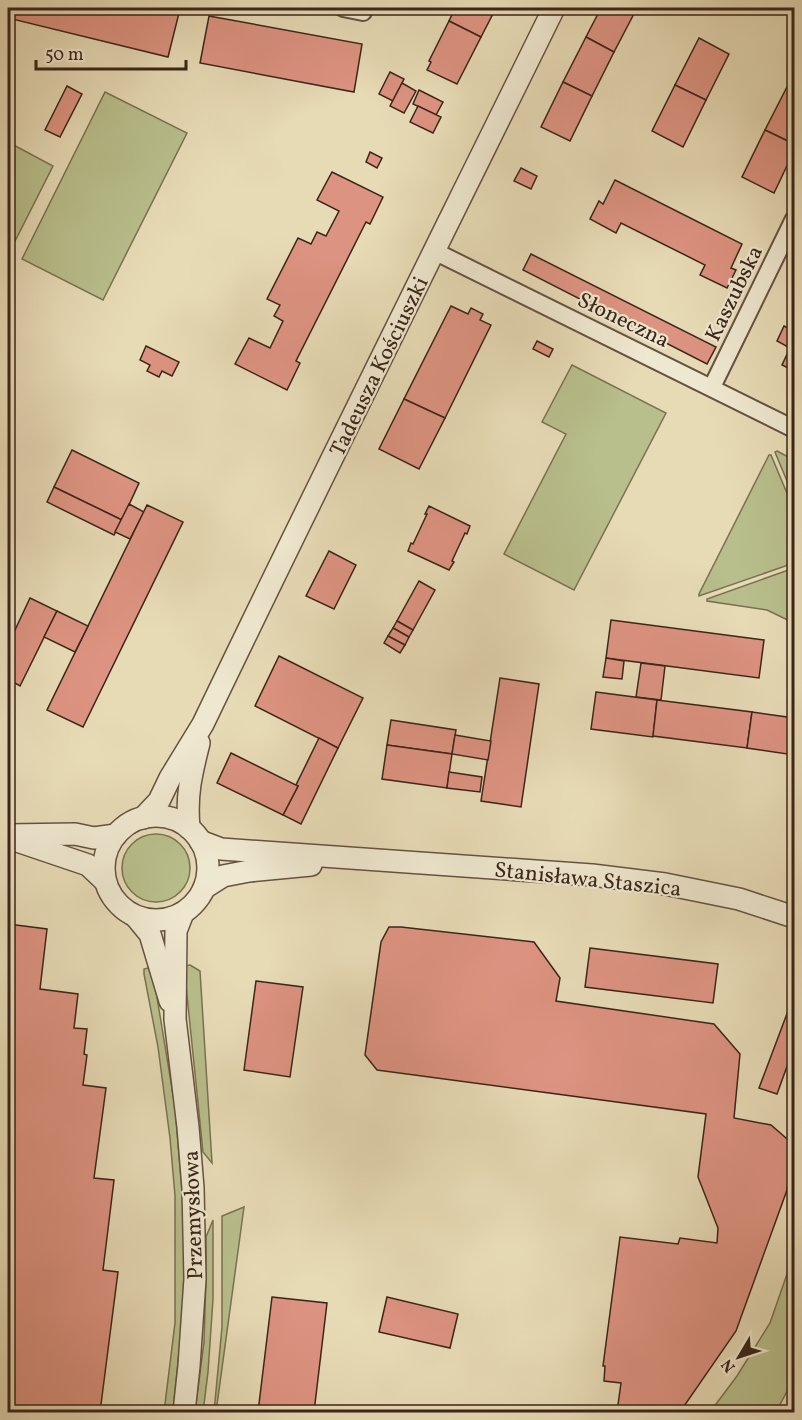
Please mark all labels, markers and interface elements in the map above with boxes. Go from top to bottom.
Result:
scale bar [36,33,186,71]
text: 50 m [45,43,84,68]
street label: Kaszubska [699,241,772,347]
street label: Tadeusza Kościuszki [323,272,437,462]
street label: Słoneczna [572,286,674,357]
street label: Stanisława Staszica [493,855,683,906]
street label: Przemysłowa [177,1150,212,1280]
north arrow [709,1327,769,1387]
text: N [716,1353,741,1377]

